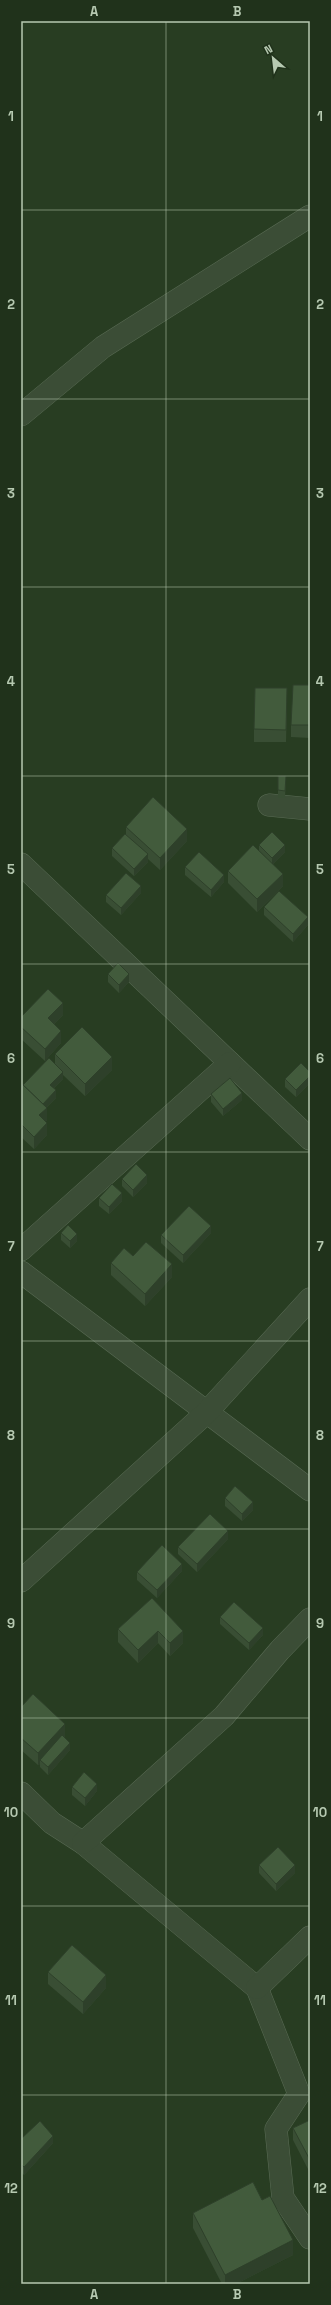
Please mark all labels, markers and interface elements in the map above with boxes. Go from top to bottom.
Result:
text: A [90,3,99,20]
text: B [233,3,242,20]
north arrow [253,38,293,78]
text: N [262,41,275,57]
text: 1 [8,108,14,125]
text: 1 [317,108,323,125]
text: 2 [7,296,15,313]
text: 2 [316,296,324,313]
text: 3 [7,485,15,502]
text: 3 [316,485,324,502]
text: 4 [7,673,15,690]
text: 4 [316,673,324,690]
text: 5 [7,861,15,878]
text: 5 [316,861,324,878]
text: 6 [7,1050,15,1067]
text: 6 [316,1050,324,1067]
text: 7 [7,1238,15,1255]
text: 7 [316,1238,324,1255]
text: 8 [7,1427,15,1444]
text: 8 [316,1427,324,1444]
text: 9 [7,1615,15,1632]
text: 9 [316,1615,324,1632]
text: 10 [4,1804,18,1821]
text: 10 [313,1804,327,1821]
text: 11 [5,1992,17,2009]
text: 11 [314,1992,326,2009]
text: 12 [4,2180,18,2197]
text: 12 [313,2180,327,2197]
text: A [90,2286,99,2303]
text: B [233,2286,242,2303]

